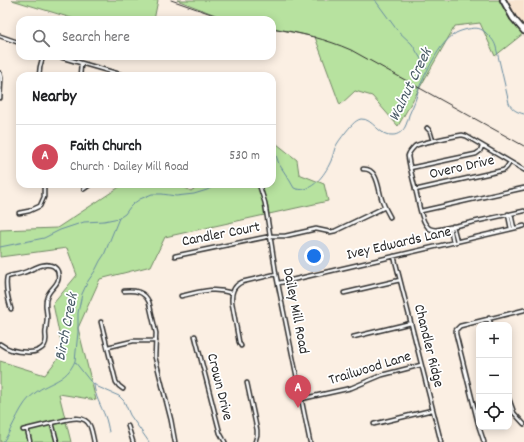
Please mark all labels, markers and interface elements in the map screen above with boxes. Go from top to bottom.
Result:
search box [16,16,276,60]
icon: search [30,27,52,49]
text: Search here [62,27,130,49]
water label: Walnut Creek [383,43,439,125]
text: Nearby [32,86,76,110]
text: Faith Church [70,136,142,158]
text: A [41,147,49,166]
text: 530 m [229,147,260,166]
street label: Overo Drive [427,150,497,186]
text: Church · Dailey Mill Road [70,158,189,177]
street label: Candler Court [180,217,262,253]
street label: Ivey Edwards Lane [345,221,454,267]
your location [304,246,324,266]
street label: Dailey Mill Road [276,266,314,356]
water label: Birch Creek [49,290,85,363]
street label: Chandler Ridge [407,302,449,390]
map controls [476,322,512,430]
button: + [476,322,512,358]
street label: Trailwood Lane [326,346,414,392]
street label: Crown Drive [200,351,238,423]
button: − [476,358,512,394]
pin: A [285,375,311,408]
button: locate [476,394,512,430]

